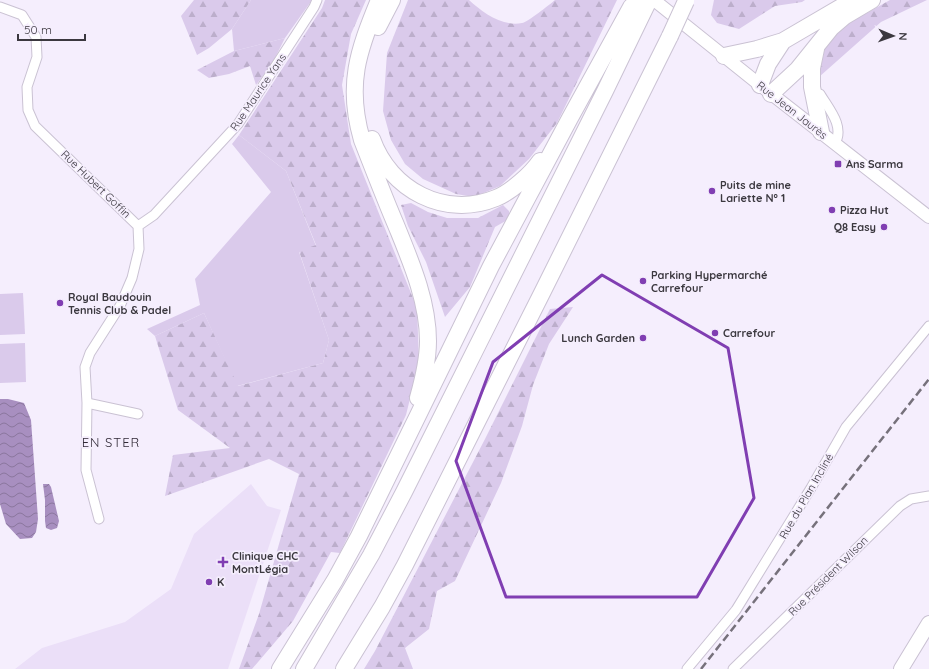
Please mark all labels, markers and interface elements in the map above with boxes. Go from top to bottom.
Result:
scale bar [18,16,85,42]
north arrow [873,16,913,56]
text: 50 m [24,22,52,37]
text: N [896,32,910,41]
street label: Rue Maurice Yans [227,51,289,133]
street label: Rue Jean Jaurès [754,78,830,142]
street label: Rue Hubert Goffin [58,147,134,221]
place label: Ans Sarma [846,157,903,171]
marker: Ans Sarma [833,159,843,169]
place label: Puits de mine Lariette N° 1 [720,178,792,205]
marker: Puits de mine Lariette N° 1 [707,186,717,196]
place label: Pizza Hut [840,203,889,217]
marker: Pizza Hut [827,205,837,215]
place label: Q8 Easy [834,220,876,234]
marker: Q8 Easy [879,222,889,232]
place label: Parking Hypermarché Carrefour [651,268,768,295]
marker: Parking Hypermarché Carrefour [638,276,648,286]
place label: Royal Baudouin Tennis Club & Padel [68,290,171,317]
marker: Royal Baudouin Tennis Club & Padel [55,298,65,308]
place label: Carrefour [723,326,775,340]
marker: Carrefour [710,328,720,338]
place label: Lunch Garden [561,331,635,345]
marker: Lunch Garden [638,333,648,343]
district label: EN STER [82,434,140,450]
street label: Rue du Plan Incliné [776,451,836,541]
street label: Rue Président Wilson [785,533,871,619]
place label: Clinique CHC MontLégia [232,549,298,576]
marker: Clinique CHC MontLégia [217,556,229,568]
place label: K [217,575,224,589]
marker: K [204,577,214,587]

